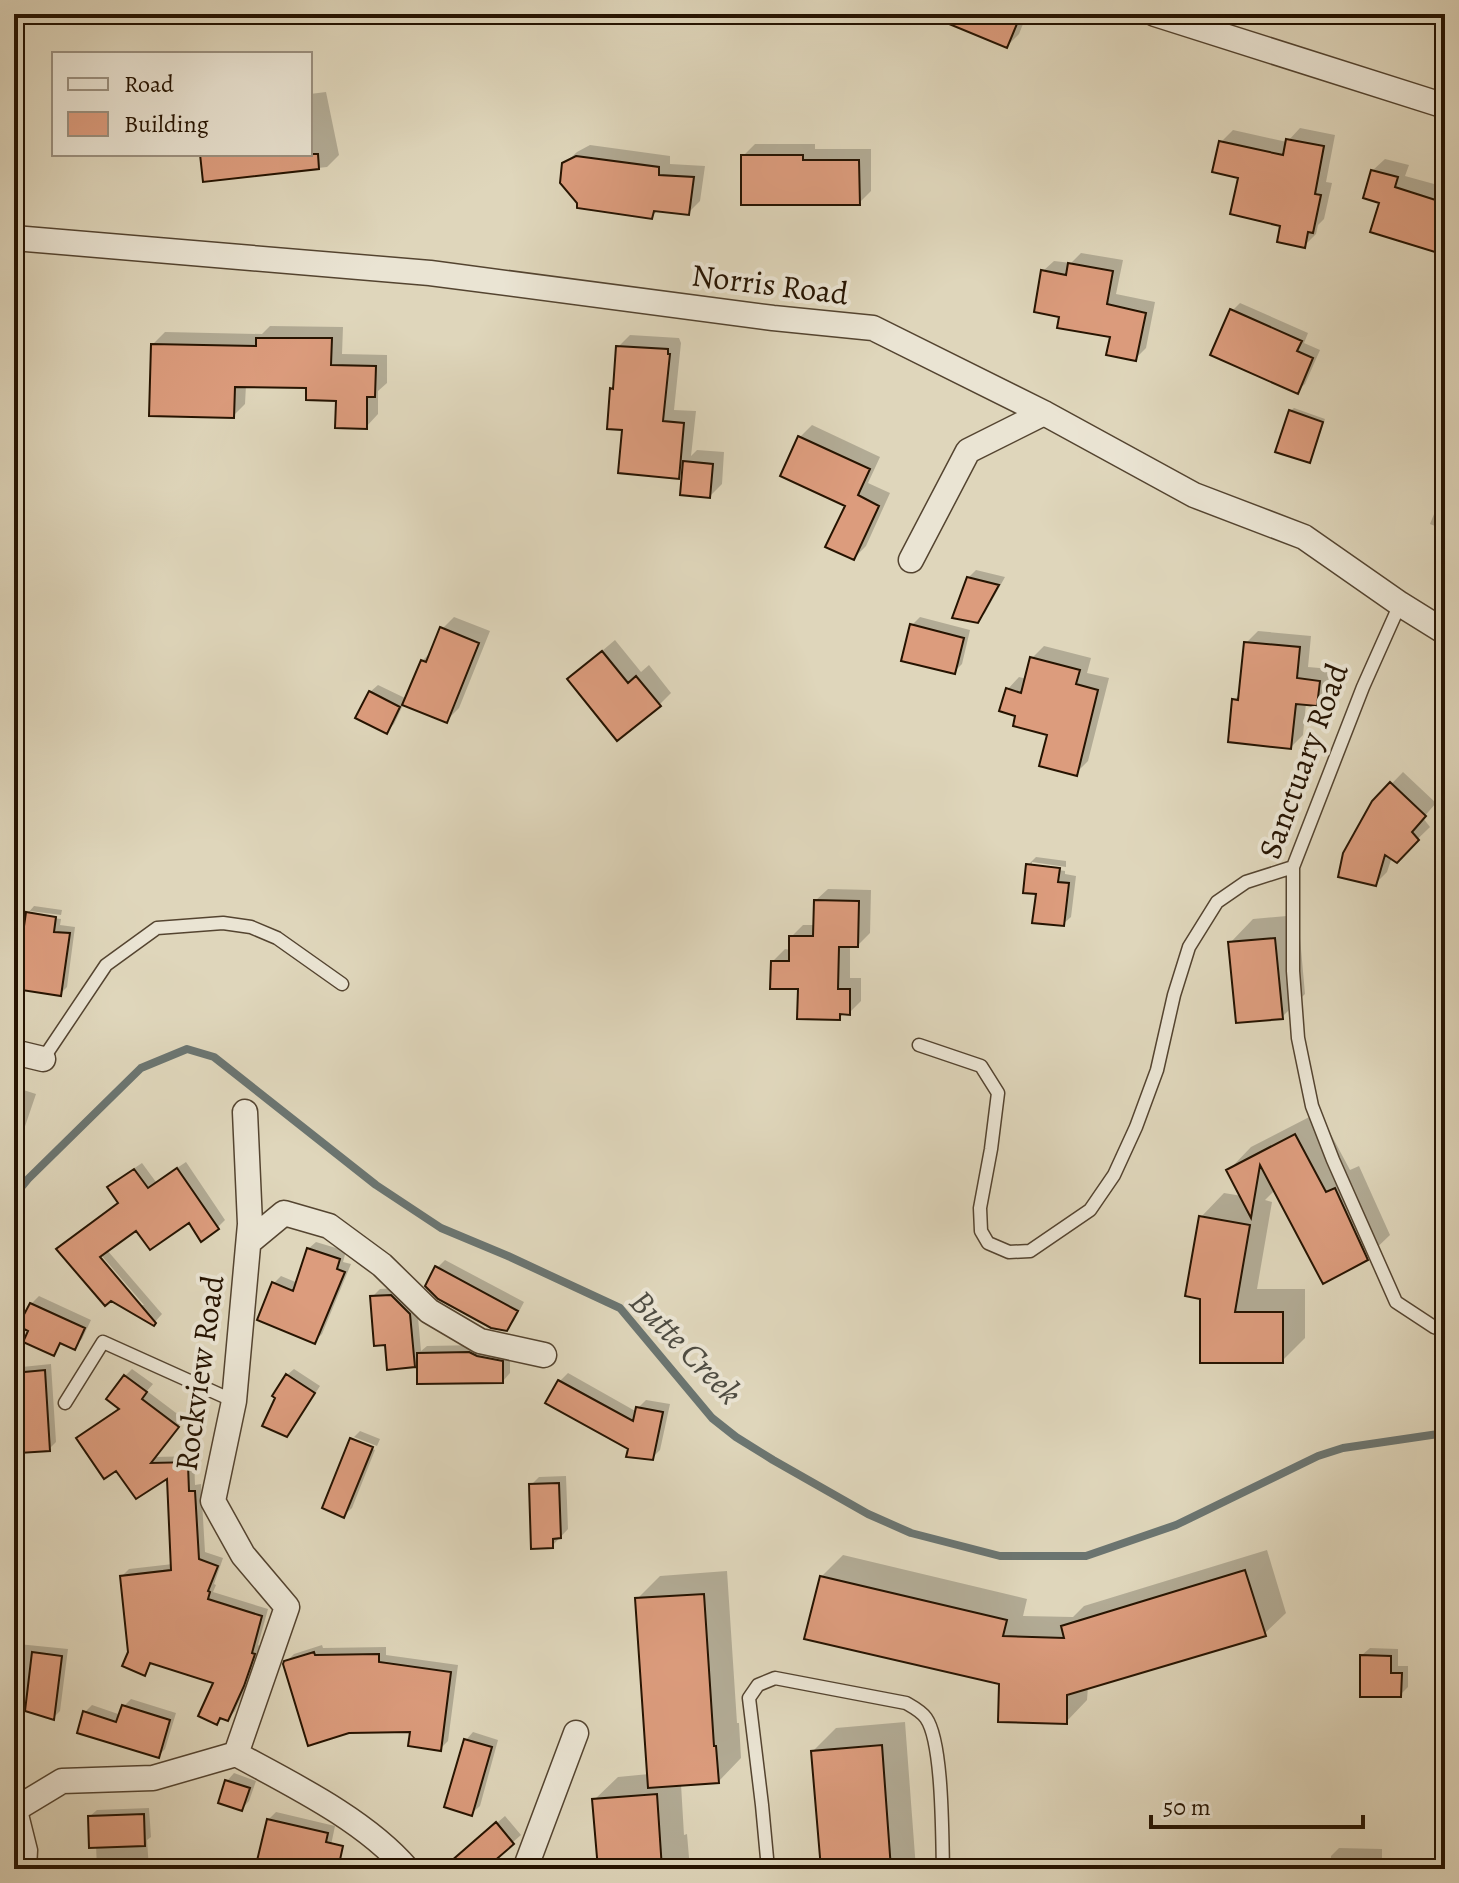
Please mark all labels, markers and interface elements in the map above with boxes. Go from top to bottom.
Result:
legend [52,52,312,156]
text: Road [124,68,174,100]
text: Building [124,108,209,140]
street label: Norris Road [689,253,852,316]
street label: Sanctuary Road [1247,656,1359,865]
street label: Rockview Road [163,1272,235,1474]
water label: Butte Creek [619,1279,753,1415]
scale bar [1151,1779,1363,1829]
text: 50 m [1163,1791,1211,1823]

